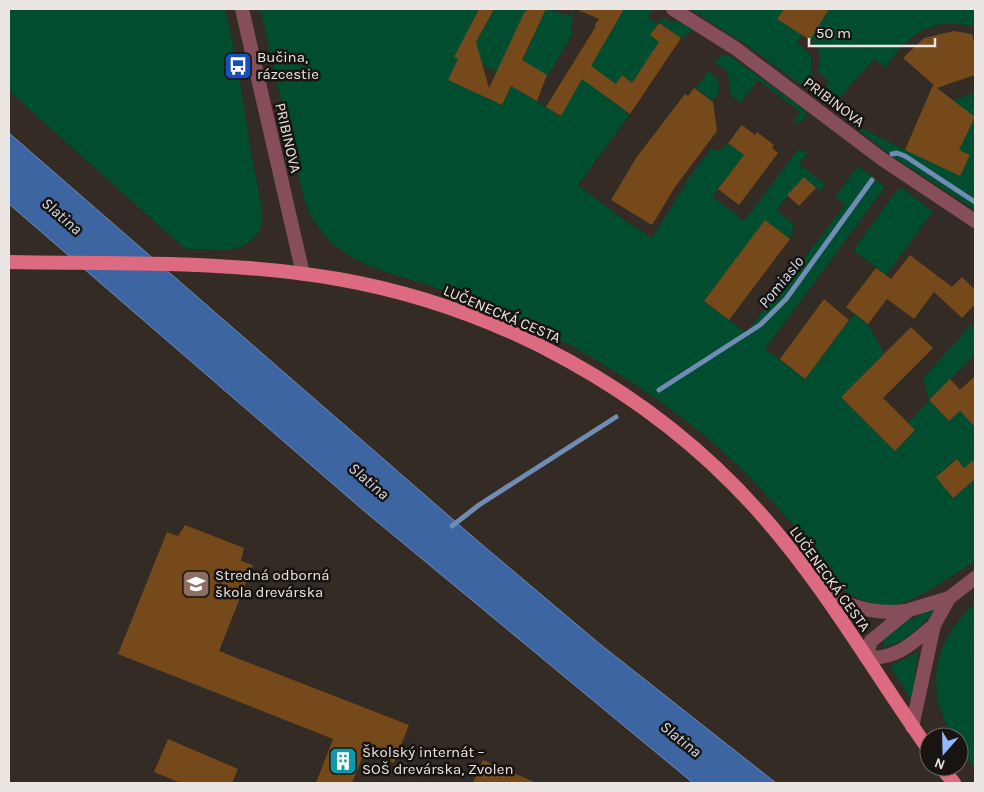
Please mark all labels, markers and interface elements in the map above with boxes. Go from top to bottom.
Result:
scale bar [809,15,935,47]
text: 50 m [816,24,851,42]
place label: Bučina, rázcestie [257,48,319,83]
bus stop icon: Bučina, rázcestie [223,51,253,81]
street label: PRIBINOVA [800,73,868,131]
street label: PRIBINOVA [271,101,305,175]
water label: Slatina [38,193,86,239]
water label: Pomiaslo [754,252,808,312]
street label: LUČENECKÁ CESTA [441,281,564,347]
water label: Slatina [345,458,393,504]
street label: LUČENECKÁ CESTA [786,523,874,635]
place label: Stredná odborná škola drevárska [215,566,330,601]
school or university icon: Stredná odborná škola drevárska [181,569,211,599]
water label: Slatina [657,717,705,761]
north arrow [919,727,969,777]
place label: Školský internát – SOŠ drevárska, Zvolen [362,743,513,778]
building icon: Školský internát – SOŠ drevárska, Zvolen [328,746,358,776]
text: N [932,754,947,773]

